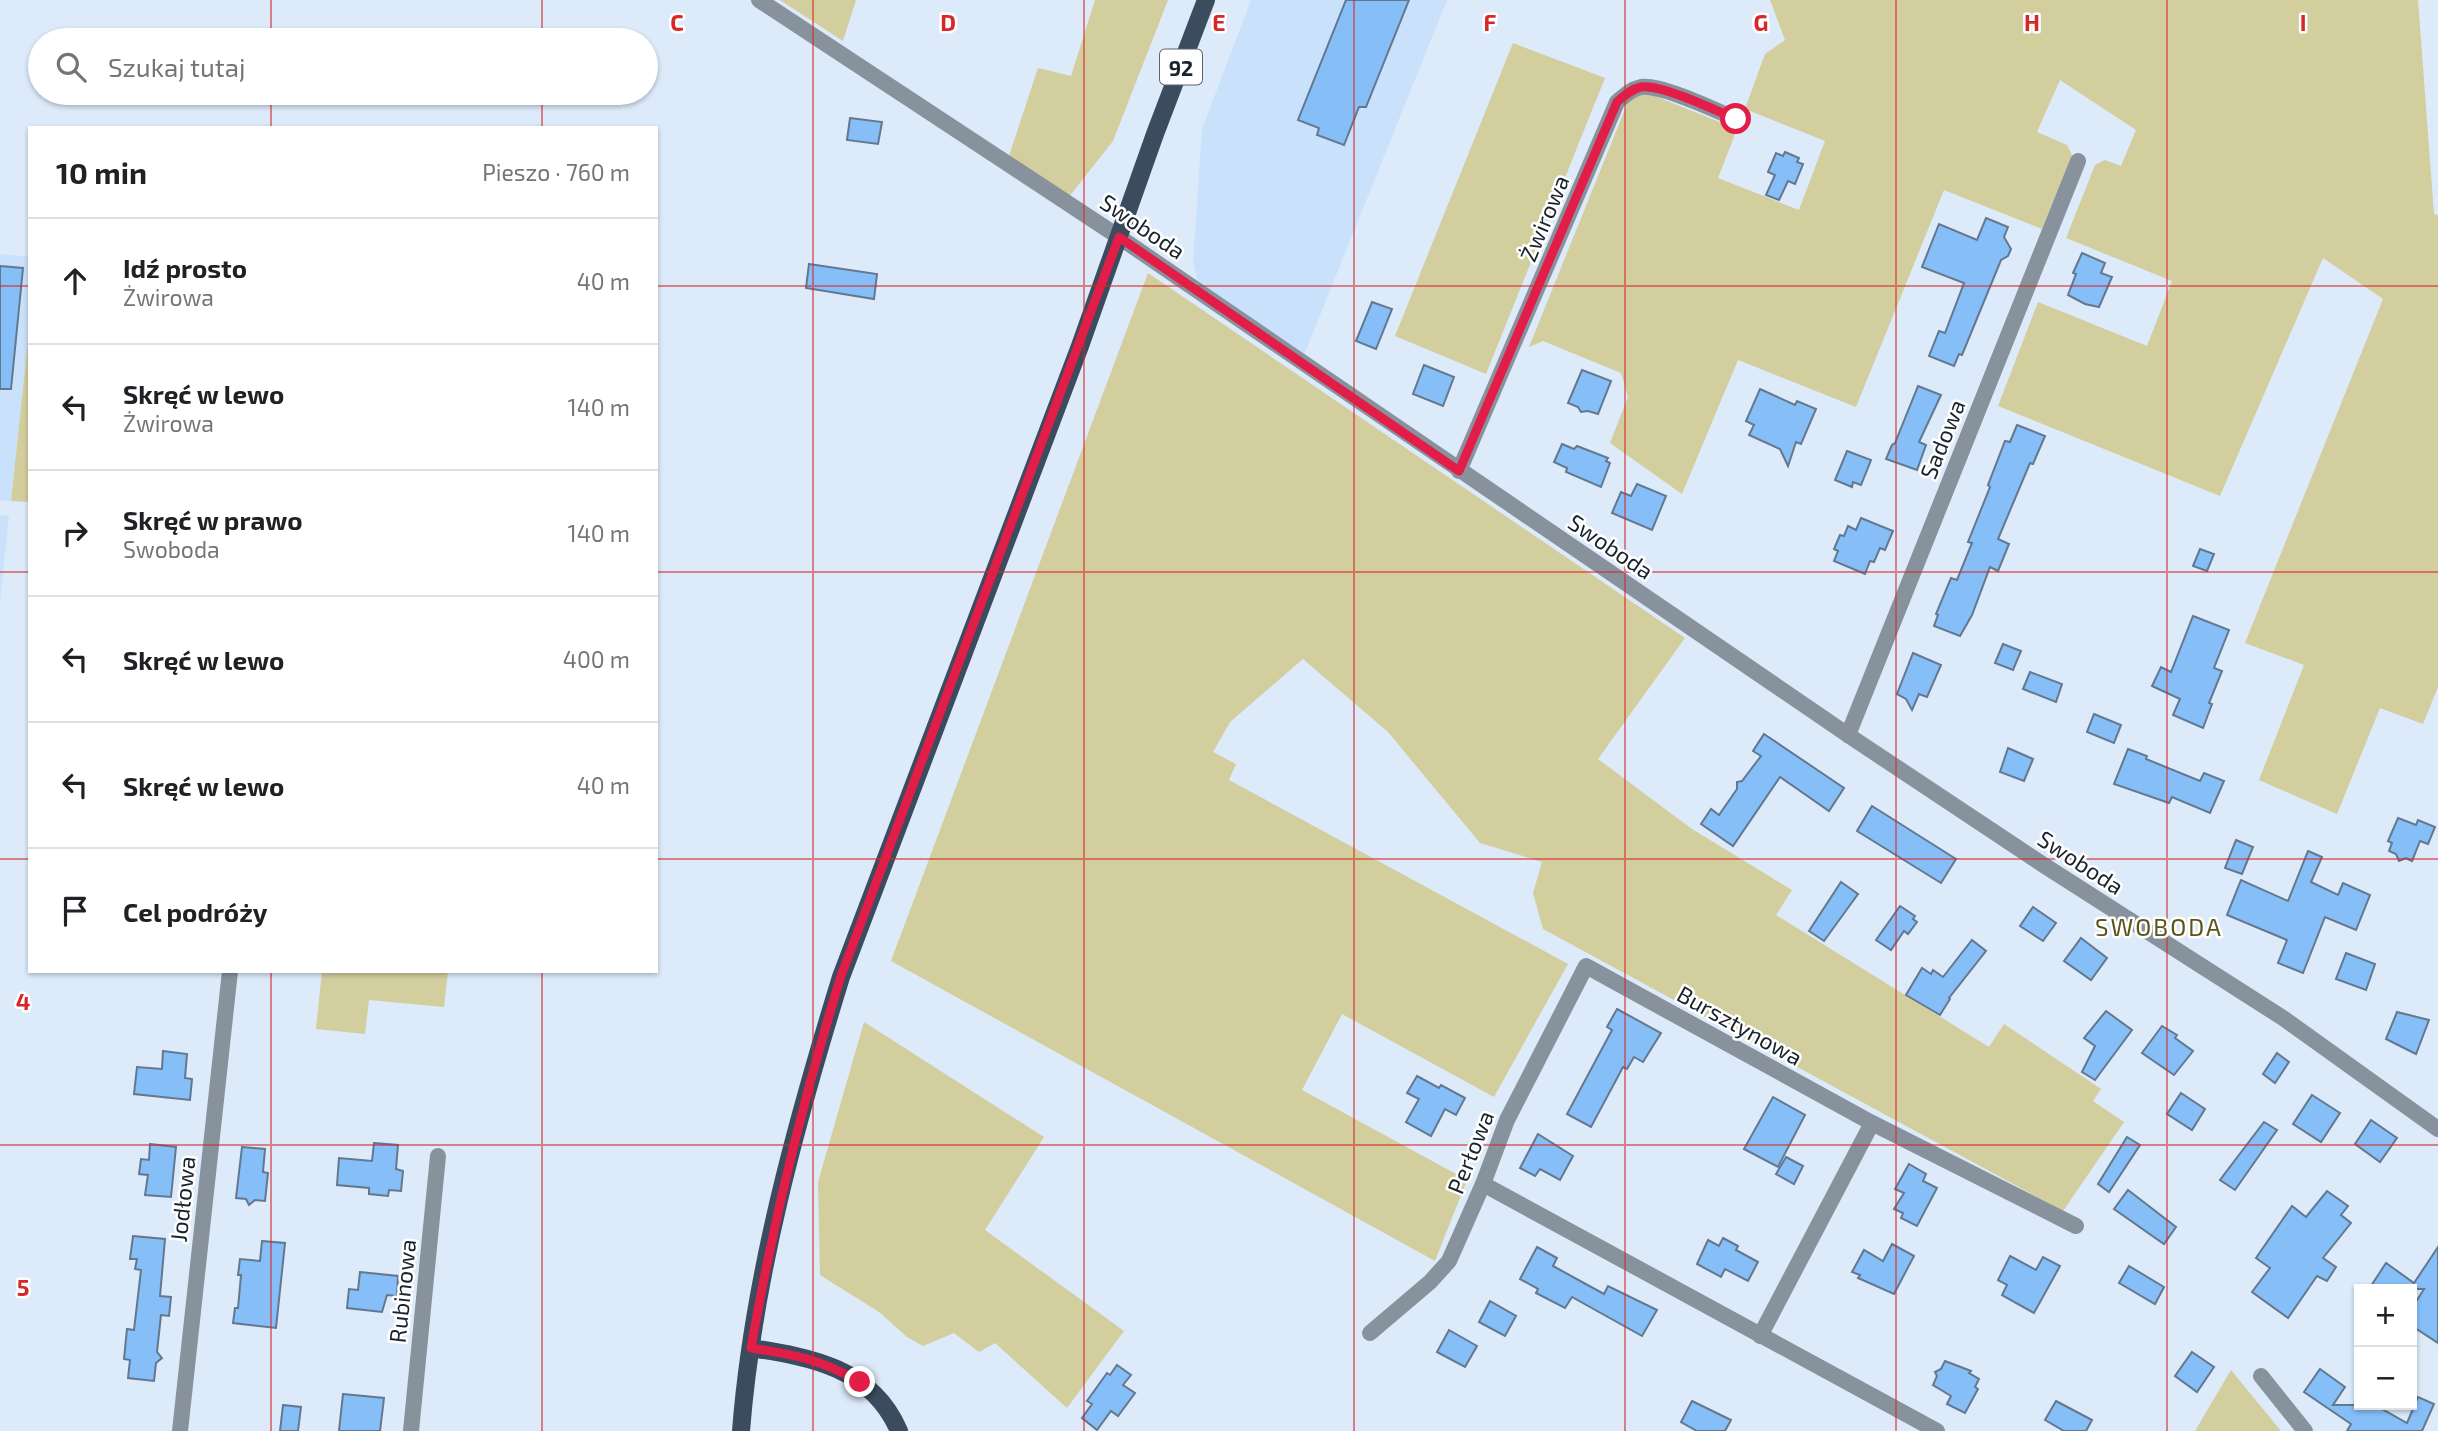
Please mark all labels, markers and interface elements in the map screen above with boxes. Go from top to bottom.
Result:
text: C [670,8,684,36]
text: D [940,8,956,36]
text: E [1212,8,1226,36]
text: F [1484,8,1497,36]
text: G [1754,8,1768,36]
text: H [2024,8,2040,36]
text: I [2300,8,2306,36]
search box [28,28,658,105]
icon: search [52,48,90,86]
road number: 92 [1160,50,1202,84]
text: Szukaj tutaj [108,51,245,82]
route start [1720,103,1751,134]
text: 10 min [56,154,147,190]
text: Pieszo · 760 m [482,158,630,186]
street label: Żwirowa [1513,171,1575,265]
street label: Swoboda [1095,187,1191,265]
text: Idź prosto [123,252,247,283]
icon: ahead [56,262,94,300]
text: 40 m [577,267,630,295]
text: Żwirowa [123,283,214,311]
text: Skręć w lewo [123,378,284,409]
icon: left [56,388,94,426]
text: 140 m [568,393,630,421]
street label: Sadowa [1913,395,1971,483]
text: Żwirowa [123,409,214,437]
text: Skręć w prawo [123,504,303,535]
street label: Swoboda [1563,507,1659,585]
icon: right [56,514,94,552]
text: 140 m [568,519,630,547]
text: Swoboda [123,535,220,563]
icon: left [56,640,94,678]
text: Skręć w lewo [123,644,284,675]
text: 400 m [563,645,630,673]
icon: left [56,766,94,804]
text: Skręć w lewo [123,770,284,801]
text: 40 m [577,771,630,799]
street label: Swoboda [2033,824,2129,900]
icon: arrive [56,892,94,930]
text: Cel podróży [123,896,268,927]
district label: SWOBODA [2095,912,2223,941]
street label: Bursztynowa [1673,979,1807,1071]
text: 4 [16,987,30,1015]
street label: Perłowa [1441,1106,1499,1198]
street label: Jodłowa [164,1155,200,1243]
street label: Rubinowa [383,1238,421,1344]
text: 5 [17,1273,29,1301]
map controls [2354,1284,2417,1410]
button: + [2354,1284,2417,1347]
button: − [2354,1347,2417,1410]
route end [844,1366,875,1397]

